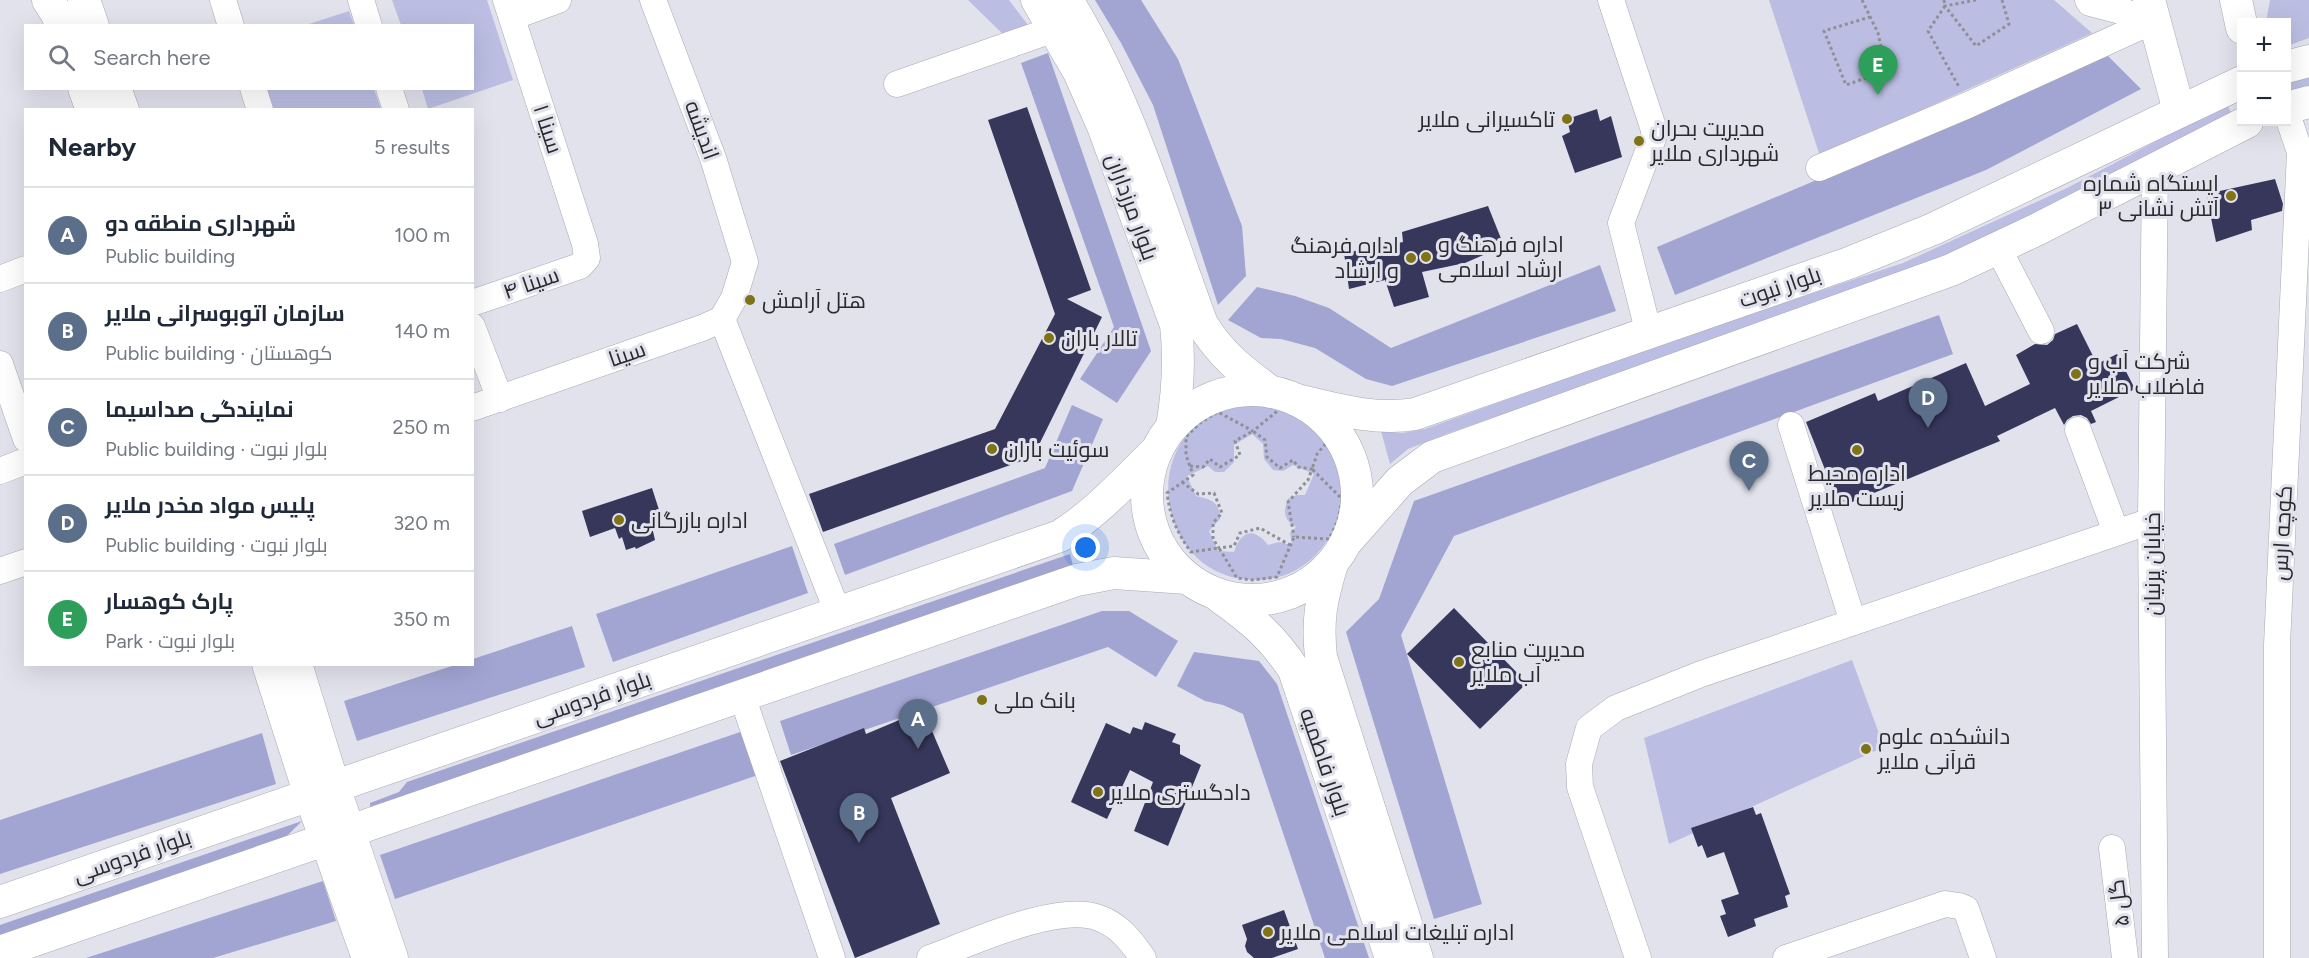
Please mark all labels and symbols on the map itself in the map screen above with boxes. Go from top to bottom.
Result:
pin: E [1858,46,1898,95]
street label: اندیشه [679,97,725,163]
street label: سینا ۱ [527,101,569,157]
place label: تاکسیرانی ملایر [1417,106,1555,133]
marker: تاکسیرانی ملایر [1560,112,1574,126]
place label: مدیریت بحران شهرداری ملایر [1649,115,1779,167]
marker: مدیریت بحران شهرداری ملایر [1632,134,1646,148]
street label: بلوار مرزداران [1100,150,1164,264]
place label: ایستگاه شماره ۳ آتش نشانی [2083,170,2219,222]
marker: ایستگاه شماره ۳ آتش نشانی [2224,189,2238,203]
place label: اداره فرهنگ و ارشاد اسلامی [1438,231,1564,283]
place label: اداره فرهنگ و ارشاد [1291,232,1399,284]
marker: اداره فرهنگ و ارشاد اسلامی [1419,250,1433,264]
marker: اداره فرهنگ و ارشاد [1404,251,1418,265]
street label: بلوار نبوت [1735,260,1825,314]
street label: سینا ۴ [499,261,563,305]
place label: هتل آرامش [762,287,866,314]
marker: هتل آرامش [743,293,757,307]
place label: تالار باران [1061,325,1138,352]
marker: تالار باران [1042,331,1056,345]
street label: سینا [605,335,649,373]
place label: شرکت آب و فاضلاب ملایر [2086,348,2205,400]
marker: شرکت آب و فاضلاب ملایر [2069,367,2083,381]
pin: D [1908,378,1948,428]
place label: سوئیت باران [1004,436,1109,463]
marker: سوئیت باران [985,442,999,456]
pin: C [1730,442,1768,491]
marker: اداره محیط زیست ملایر [1850,443,1864,457]
place label: اداره محیط زیست ملایر [1807,460,1906,512]
street label: کوچه ارس [2266,485,2299,581]
place label: اداره بازرگانی [631,507,748,534]
street label: خیابان پرنیان [2139,512,2167,616]
marker: اداره بازرگانی [612,513,626,527]
your location [1071,533,1100,562]
place label: مدیریت منابع آب ملایر [1469,636,1586,688]
marker: مدیریت منابع آب ملایر [1452,655,1466,669]
street label: بلوار فردوسی [530,665,654,731]
place label: بانک ملی [994,687,1076,714]
marker: بانک ملی [975,693,989,707]
pin: A [898,700,938,749]
street label: بلوار فاطمیه [1294,704,1356,820]
place label: دانشکده علوم قرآنی ملایر [1876,723,2010,775]
marker: دانشکده علوم قرآنی ملایر [1859,742,1873,756]
place label: دادگستری ملایر [1108,779,1251,806]
marker: دادگستری ملایر [1091,785,1105,799]
pin: B [840,794,878,843]
street label: بلوار فردوسی [70,823,194,889]
street label: گل ۵ [2103,878,2135,928]
place label: اداره تبلیغات اسلامی ملایر [1278,919,1515,946]
marker: اداره تبلیغات اسلامی ملایر [1261,925,1275,939]

